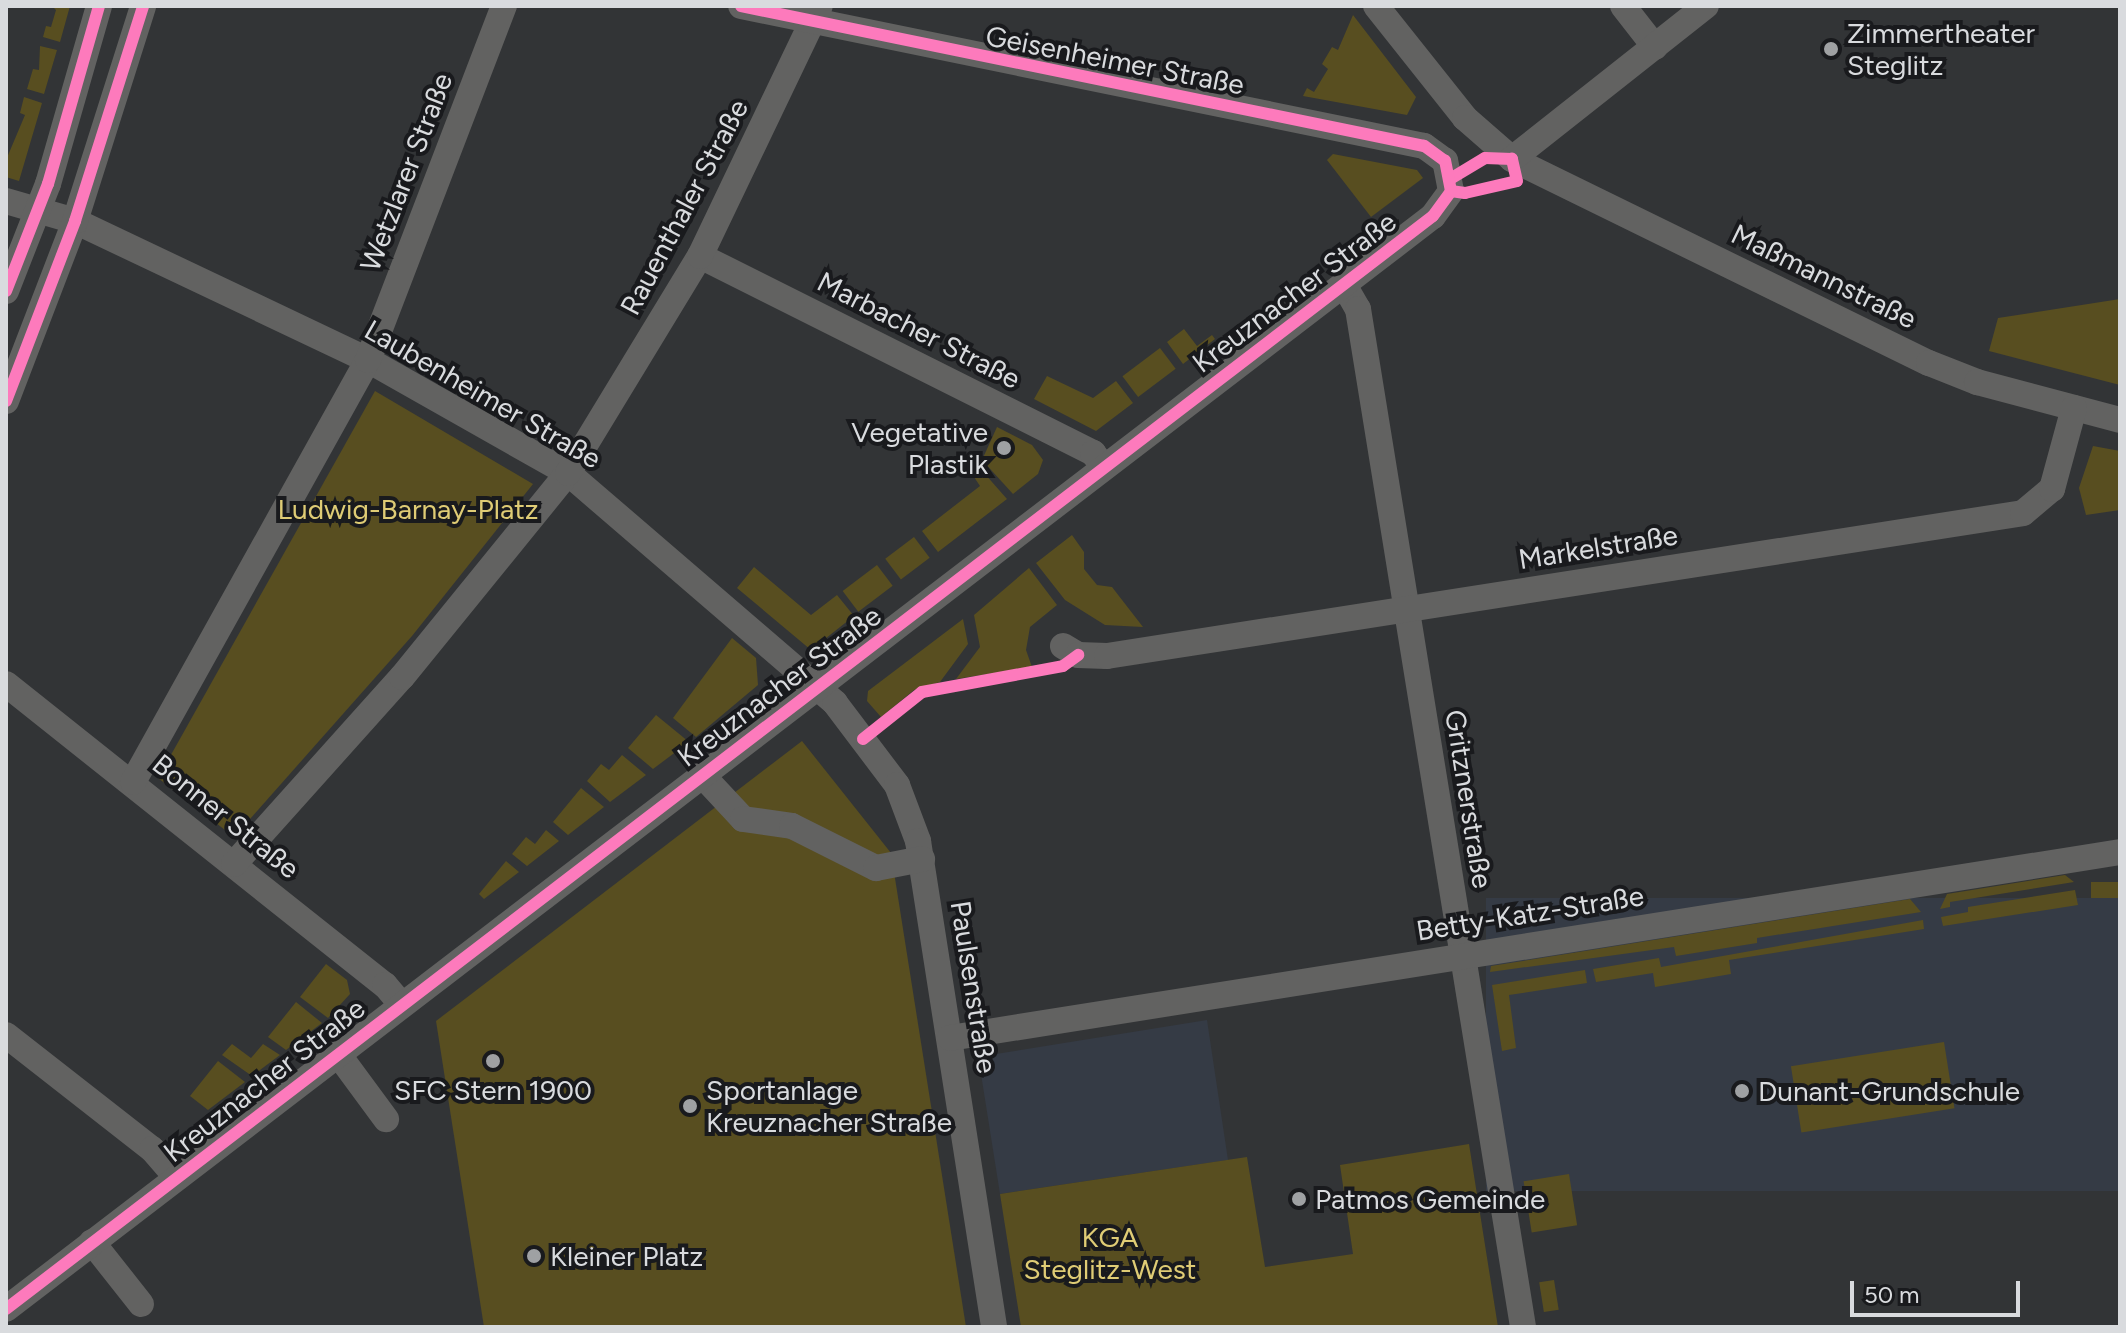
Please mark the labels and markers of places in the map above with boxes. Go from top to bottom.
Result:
place label: Zimmertheater Steglitz [1847,16,2035,82]
marker: Zimmertheater Steglitz [1822,40,1840,58]
place label: Vegetative Plastik [851,415,988,481]
marker: Vegetative Plastik [995,439,1013,457]
marker: SFC Stern 1900 [484,1052,502,1070]
place label: SFC Stern 1900 [394,1073,592,1107]
place label: Sportanlage Kreuznacher Straße [706,1073,952,1139]
place label: Dunant-Grundschule [1758,1074,2020,1108]
marker: Dunant-Grundschule [1733,1082,1751,1100]
marker: Sportanlage Kreuznacher Straße [681,1097,699,1115]
place label: Patmos Gemeinde [1315,1182,1545,1216]
marker: Patmos Gemeinde [1290,1190,1308,1208]
place label: Kleiner Platz [550,1239,703,1273]
marker: Kleiner Platz [525,1247,543,1265]

